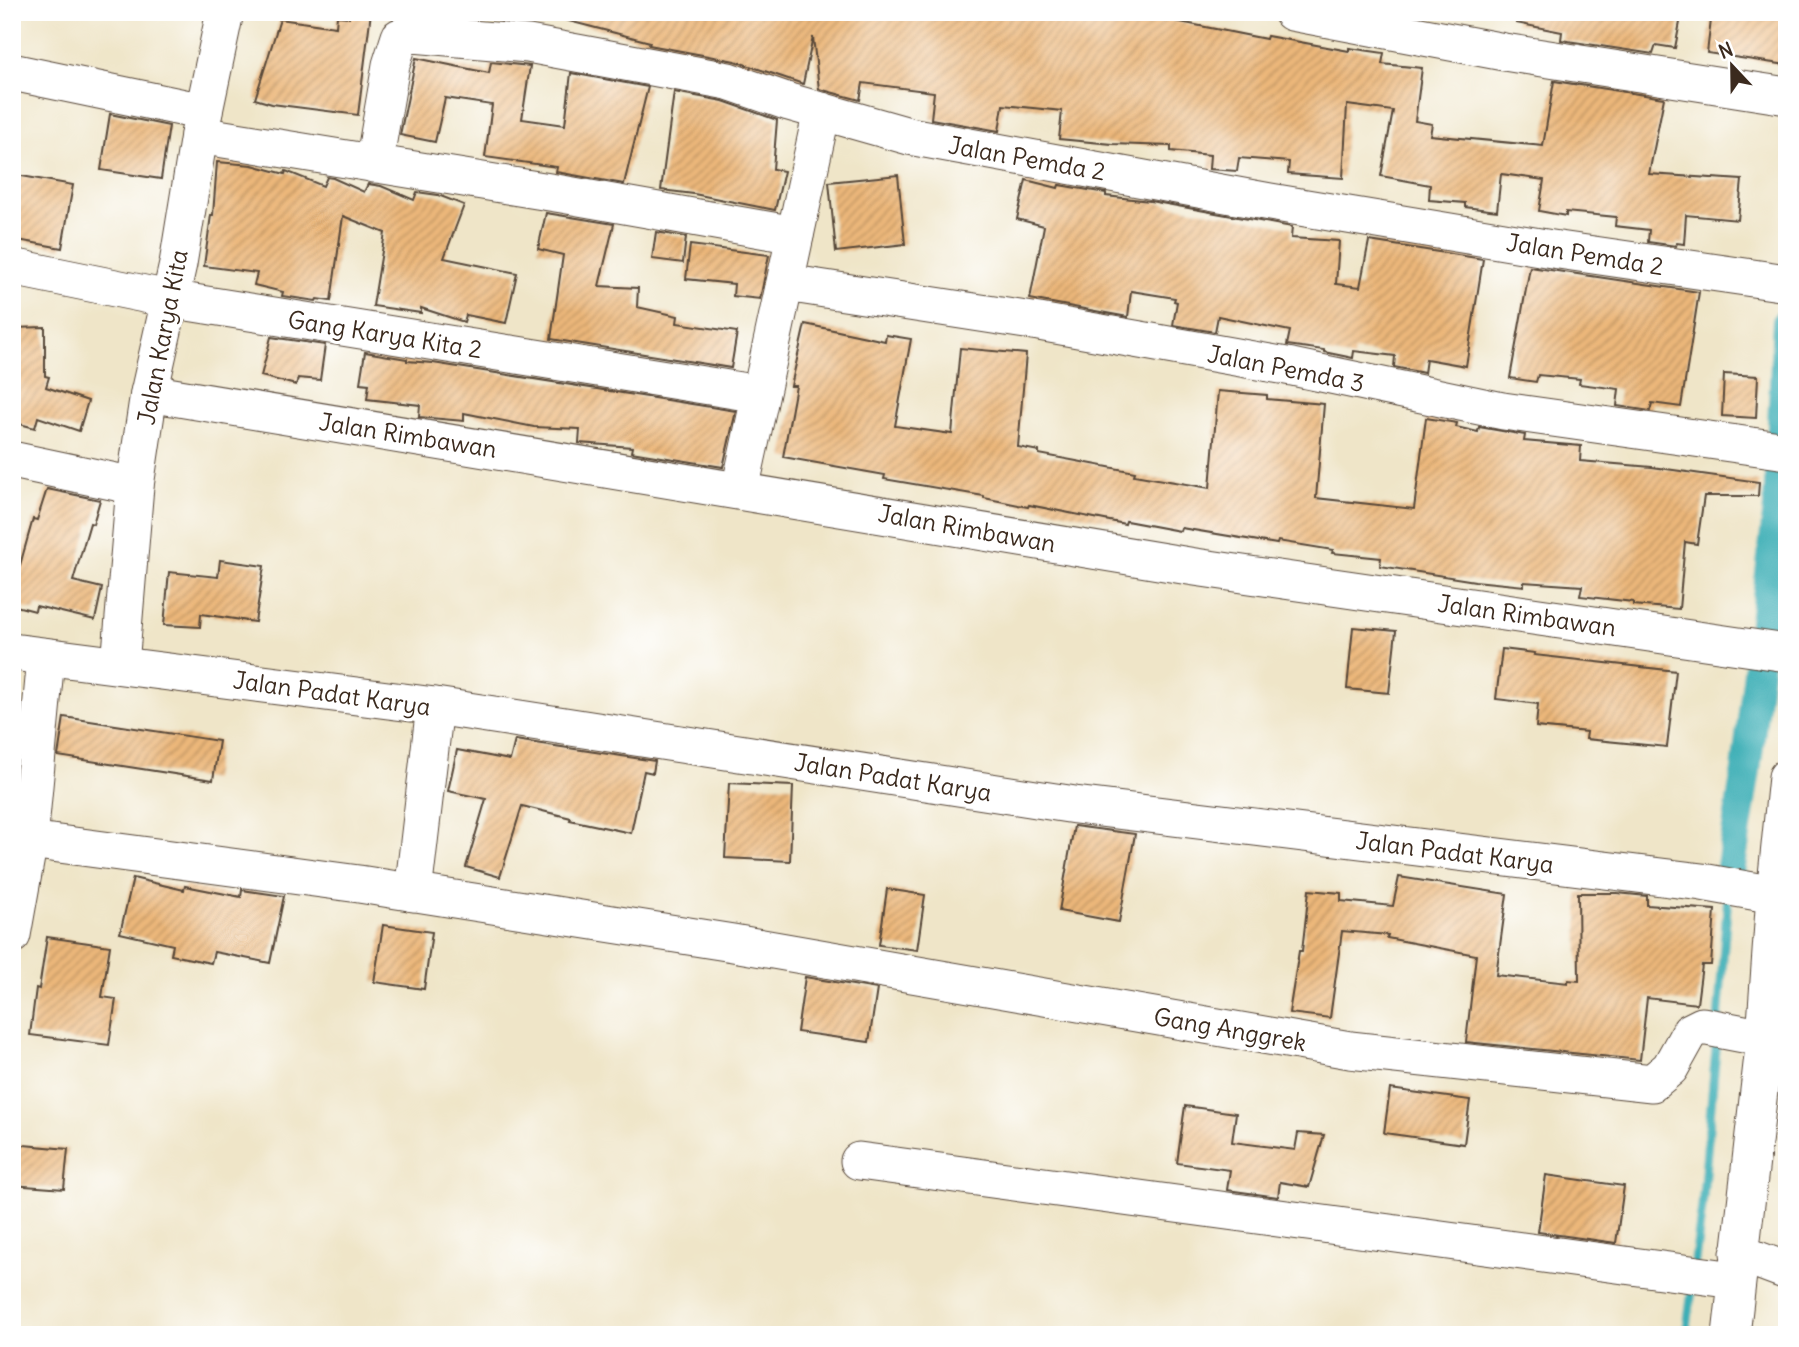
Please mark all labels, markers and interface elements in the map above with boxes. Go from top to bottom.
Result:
north arrow [1698,32,1768,102]
text: N [1715,37,1736,64]
street label: Jalan Pemda 2 [946,129,1108,187]
street label: Jalan Pemda 2 [1504,227,1666,281]
street label: Jalan Karya Kita [130,247,194,427]
street label: Gang Karya Kita 2 [286,304,484,364]
street label: Jalan Pemda 3 [1205,338,1367,398]
street label: Jalan Rimbawan [317,406,499,464]
street label: Jalan Rimbawan [876,498,1058,558]
street label: Jalan Rimbawan [1436,588,1618,642]
street label: Jalan Padat Karya [231,664,433,722]
street label: Jalan Padat Karya [792,747,994,807]
street label: Jalan Padat Karya [1354,825,1556,879]
street label: Gang Anggrek [1151,1001,1309,1057]

